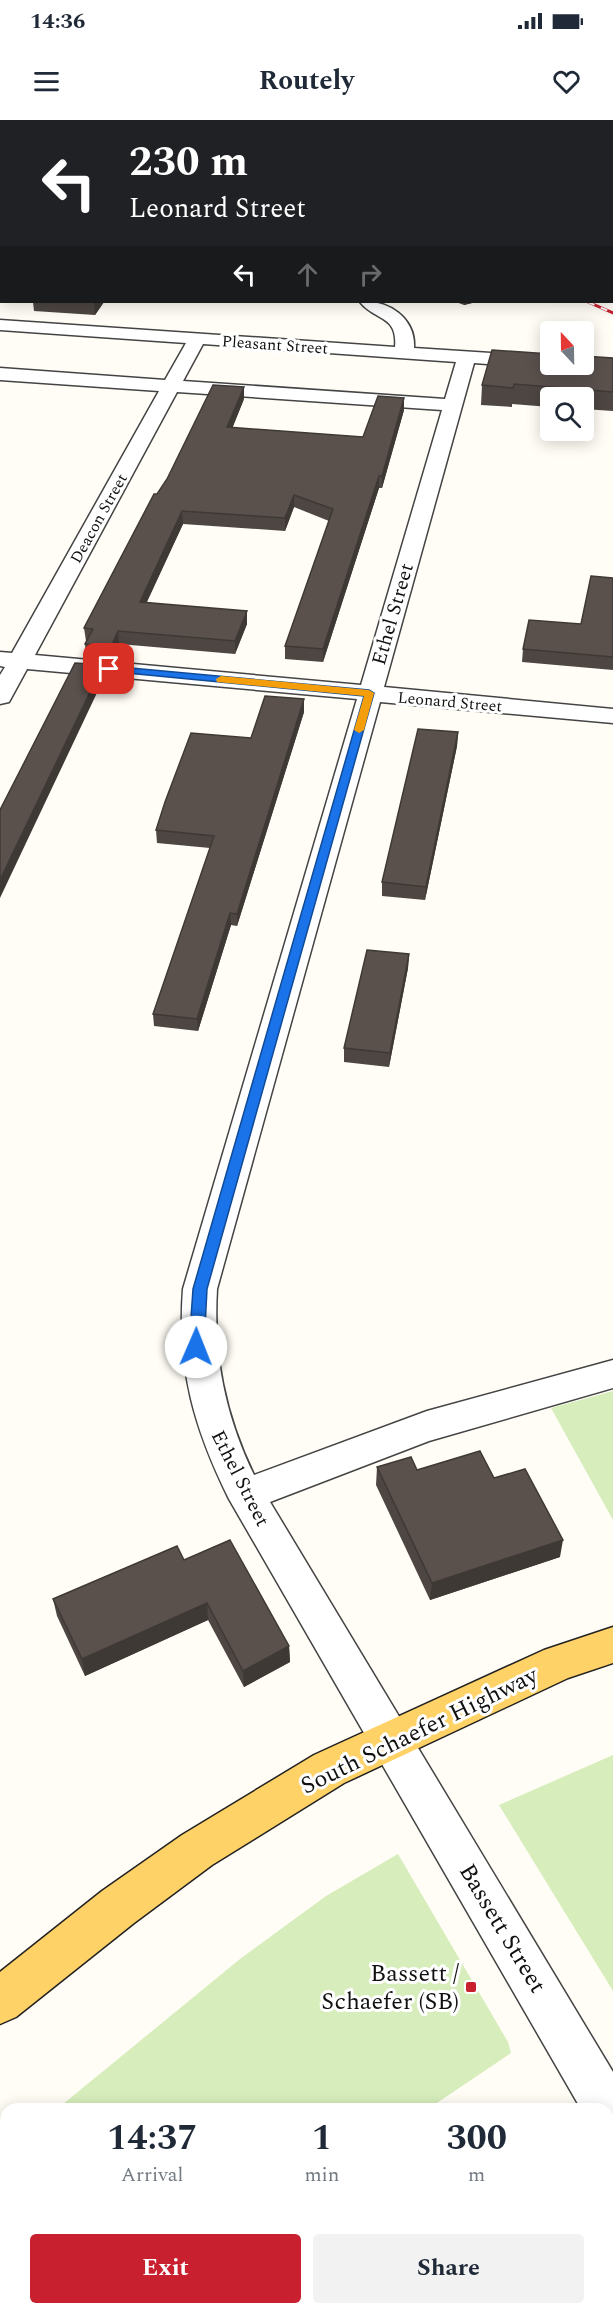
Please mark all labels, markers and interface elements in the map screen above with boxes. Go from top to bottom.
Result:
text: 14:36 [30,5,85,38]
text: Routely [259,60,354,102]
icon: menu [30,65,63,98]
icon: heart [550,65,583,98]
text: 230 m [129,131,248,194]
icon: left [30,144,108,222]
text: Leonard Street [129,188,306,230]
icon: left [228,258,261,291]
icon: ahead [291,258,324,291]
icon: right [354,258,387,291]
north arrow [540,321,594,375]
map controls [540,321,594,441]
street label: Pleasant Street [221,329,329,361]
button: search [540,387,594,441]
street label: Deacon Street [64,469,134,568]
street label: Ethel Street [364,560,422,669]
pin [83,643,134,694]
icon: arrive [92,652,125,685]
street label: Leonard Street [397,685,504,719]
position arrow [164,1315,228,1379]
street label: Ethel Street [203,1425,277,1532]
street label: South Schaefer Highway [295,1657,546,1804]
street label: Bassett Street [449,1857,555,2000]
place label: Bassett / Schaefer (SB) [321,1956,459,2020]
marker: Bassett / Schaefer (SB) [464,1980,478,1994]
text: 14:37 [107,2111,197,2166]
text: 1 [312,2111,332,2166]
text: 300 [446,2111,507,2166]
text: Arrival [121,2160,183,2190]
text: min [304,2160,339,2190]
text: m [468,2160,485,2190]
button: Exit [30,2234,301,2303]
button: Share [313,2234,584,2303]

